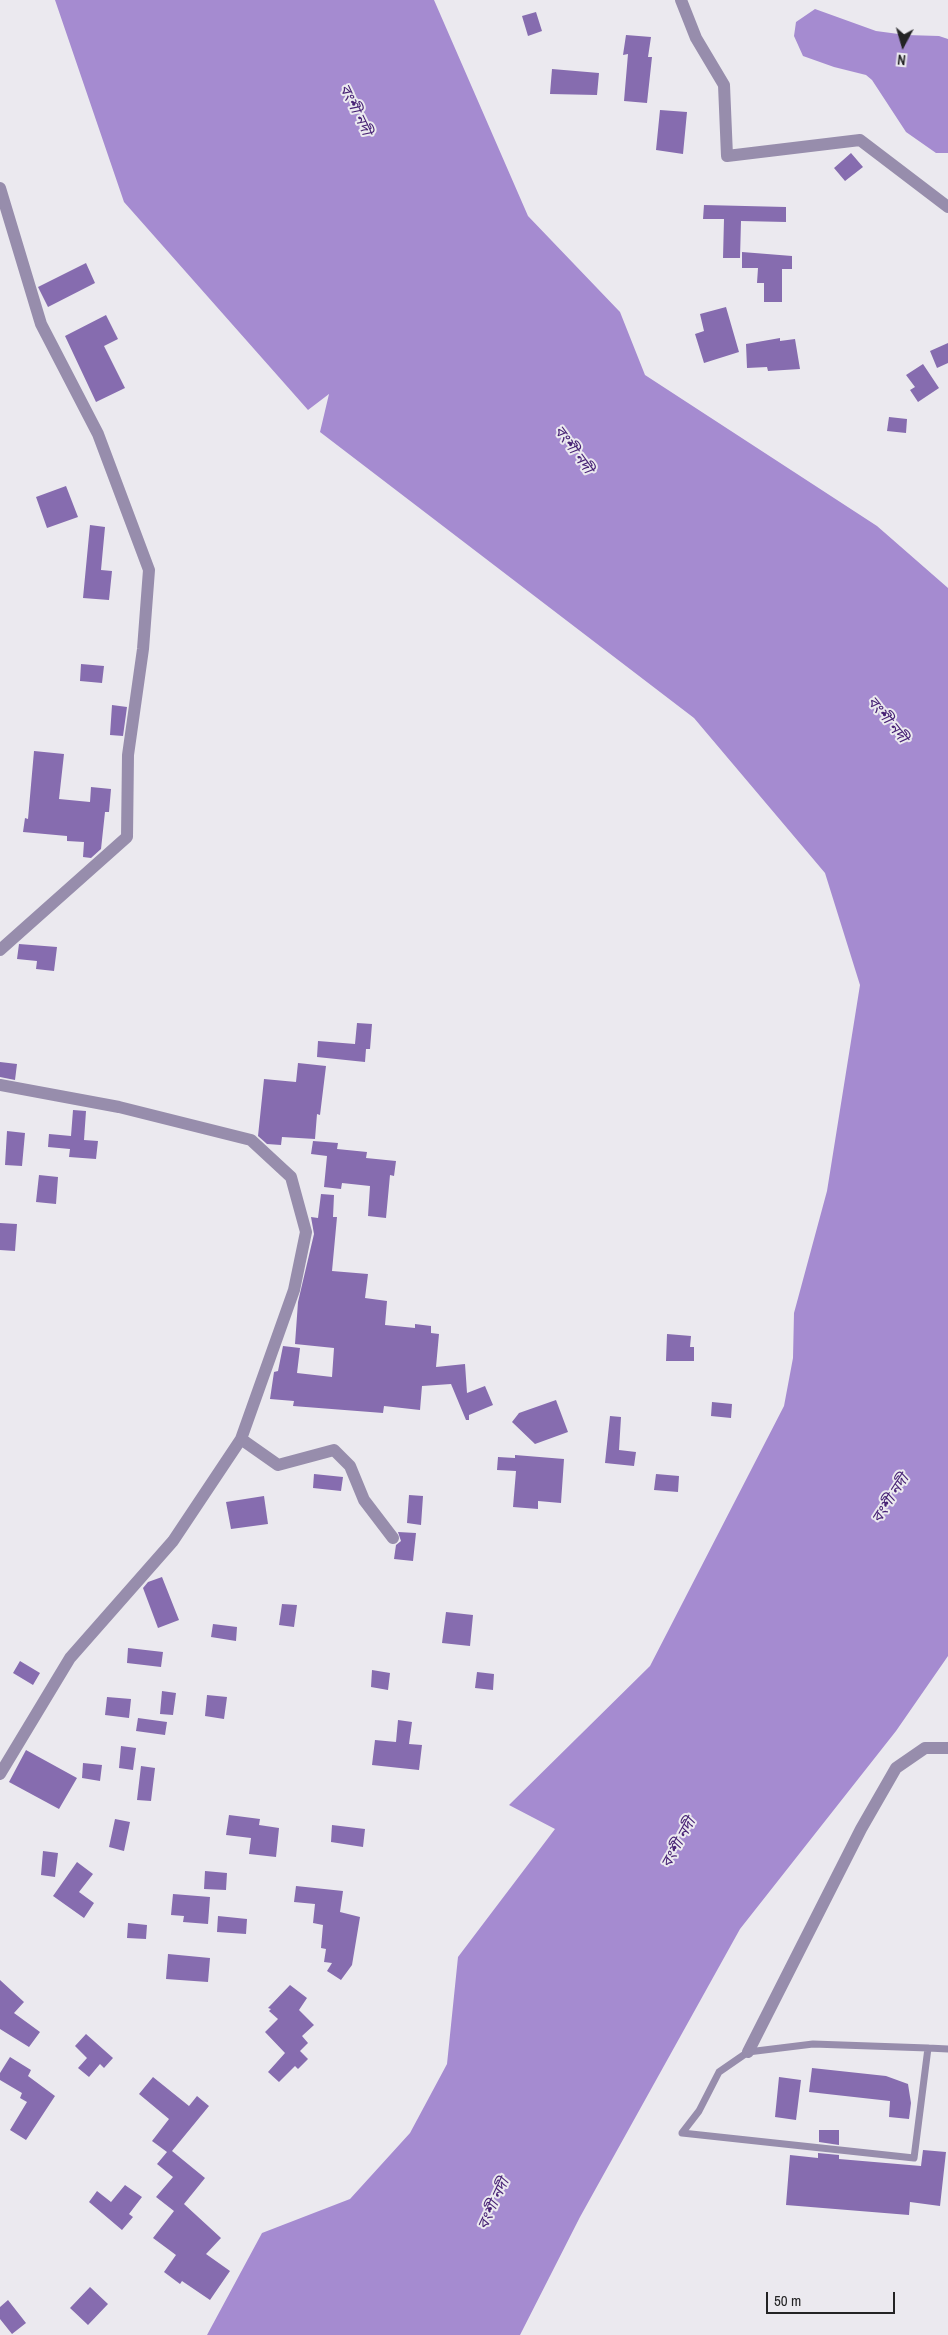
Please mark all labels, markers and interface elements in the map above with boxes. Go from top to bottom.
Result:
north arrow [878,20,928,70]
text: N [896,51,907,69]
water label: বংশী নদী [335,82,375,138]
water label: বংশী নদী [550,423,596,477]
water label: বংশী নদী [863,693,911,747]
water label: বংশী নদী [869,1471,913,1527]
water label: বংশী নদী [658,1815,700,1871]
water label: বংশী নদী [474,2176,514,2232]
scale bar [768,2282,897,2314]
text: 50 m [774,2290,801,2311]

